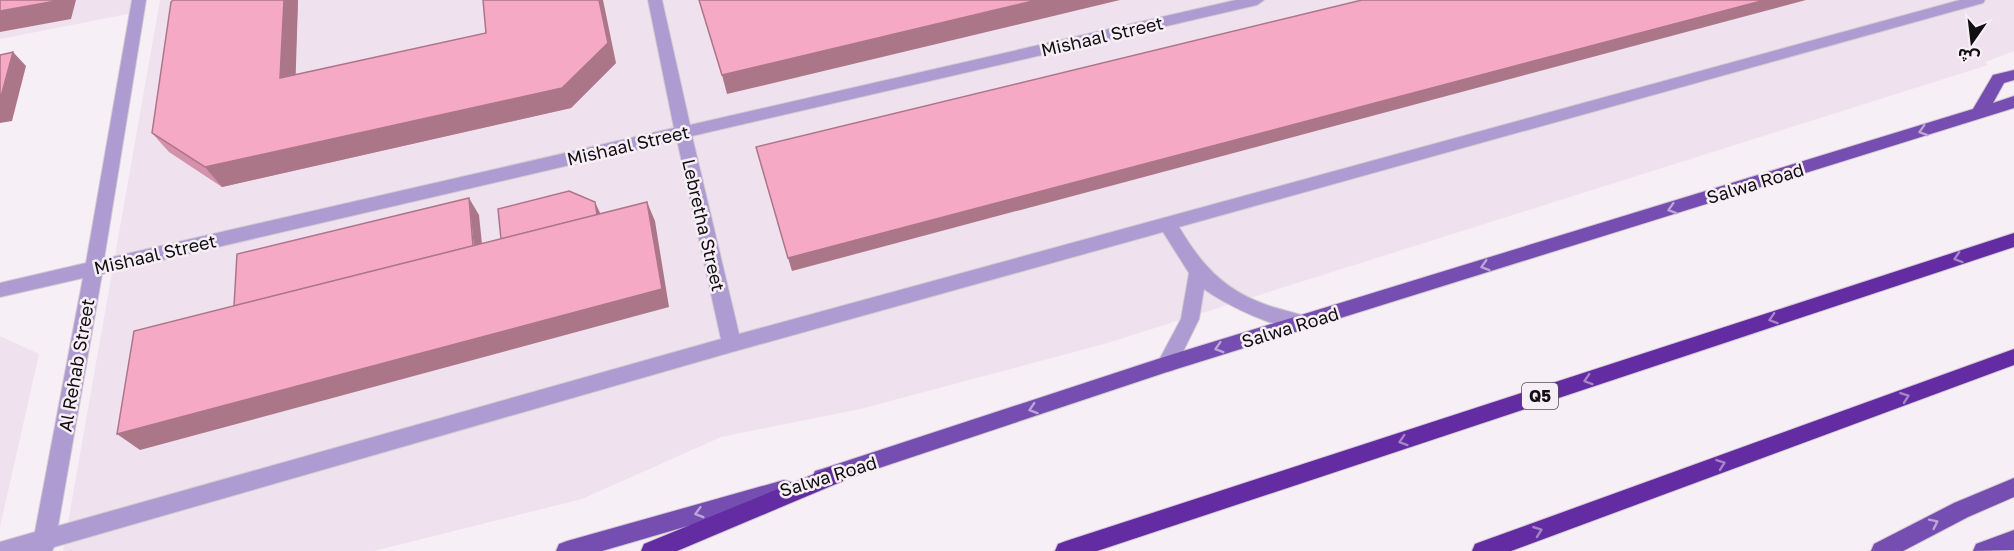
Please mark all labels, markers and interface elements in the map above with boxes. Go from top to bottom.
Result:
street label: Mishaal Street [1039,11,1165,61]
north arrow [1942,12,2002,72]
text: ش [1955,44,1981,69]
street label: Mishaal Street [565,120,691,170]
one-way arrow [1918,124,1929,136]
street label: Lebretha Street [678,157,730,293]
street label: Salwa Road [1704,158,1806,208]
one-way arrow [1667,202,1678,214]
street label: Mishaal Street [92,229,218,279]
one-way arrow [1953,251,1964,264]
one-way arrow [1480,259,1491,271]
street label: Al Rehab Street [53,297,99,433]
street label: Salwa Road [1239,302,1341,352]
one-way arrow [1768,312,1779,324]
one-way arrow [1214,341,1225,354]
one-way arrow [1583,373,1594,385]
road number: Q5 [1522,383,1558,409]
one-way arrow [1899,391,1909,404]
one-way arrow [1028,401,1039,414]
one-way arrow [1398,433,1409,446]
street label: Salwa Road [777,451,879,501]
one-way arrow [1716,458,1726,471]
one-way arrow [694,506,705,518]
one-way arrow [1927,519,1938,530]
one-way arrow [1532,525,1543,538]

